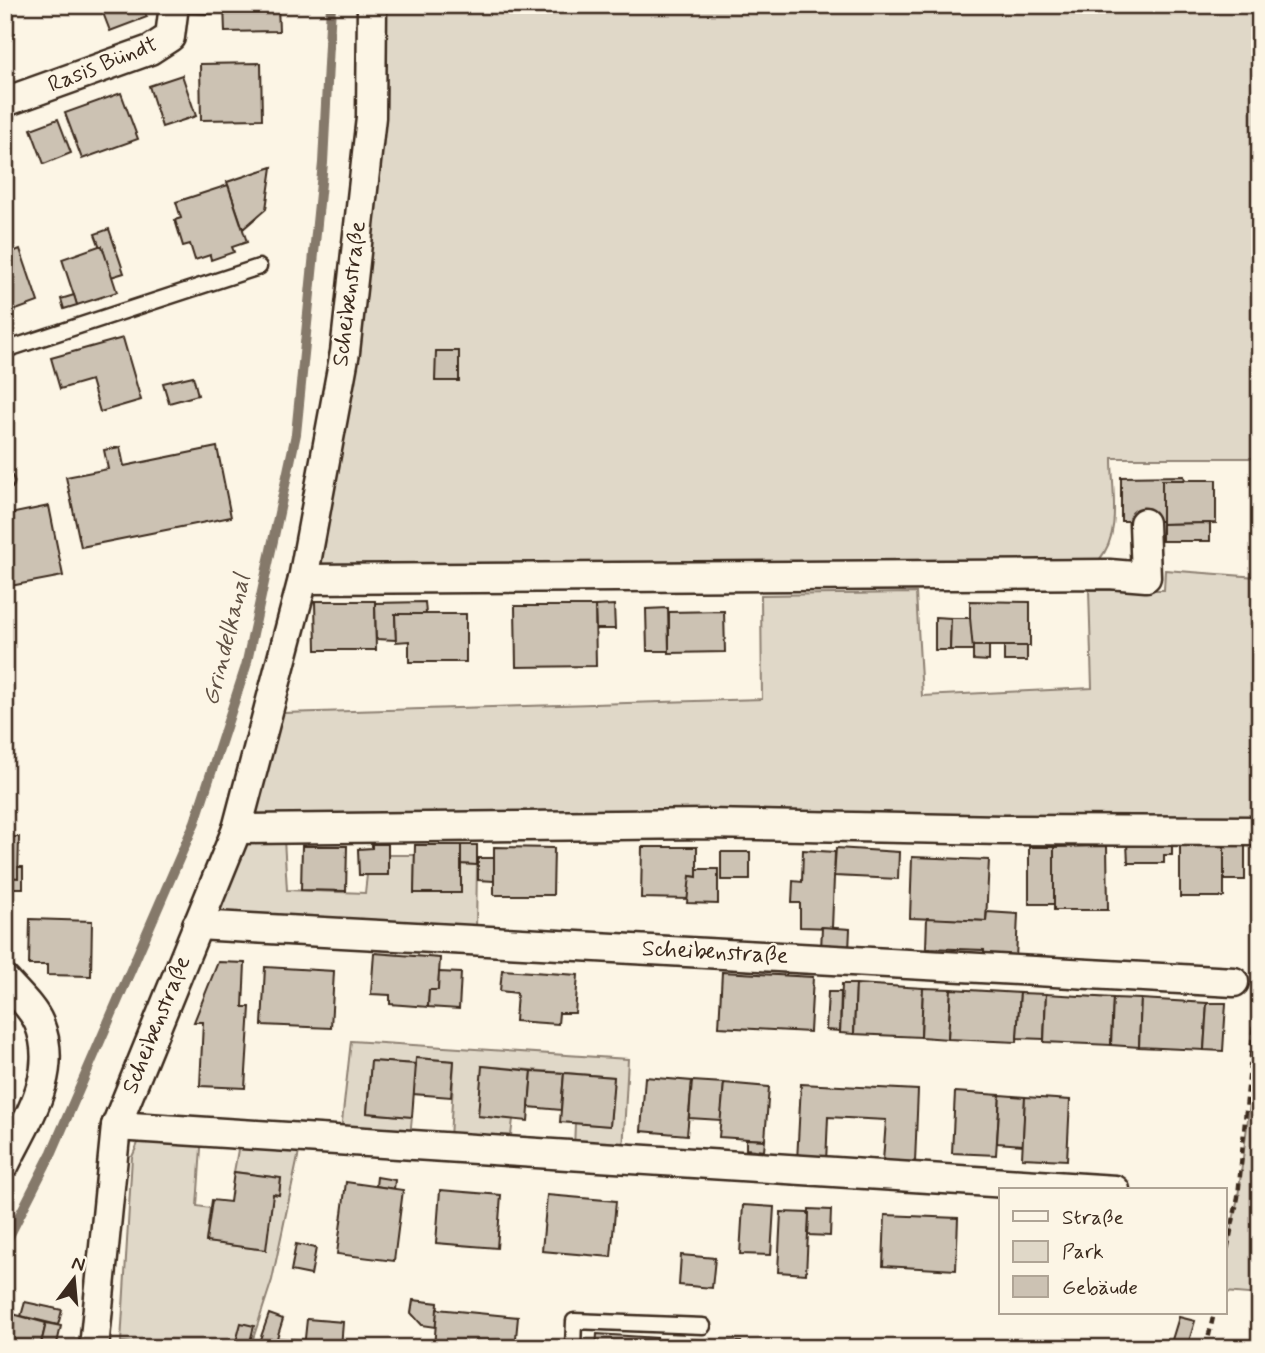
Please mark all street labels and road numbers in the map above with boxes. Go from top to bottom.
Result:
street label: Rasis Bündt [44,29,162,101]
street label: Scheibenstraße [326,220,374,368]
street label: Scheibenstraße [641,934,789,972]
street label: Scheibenstraße [116,952,198,1098]

